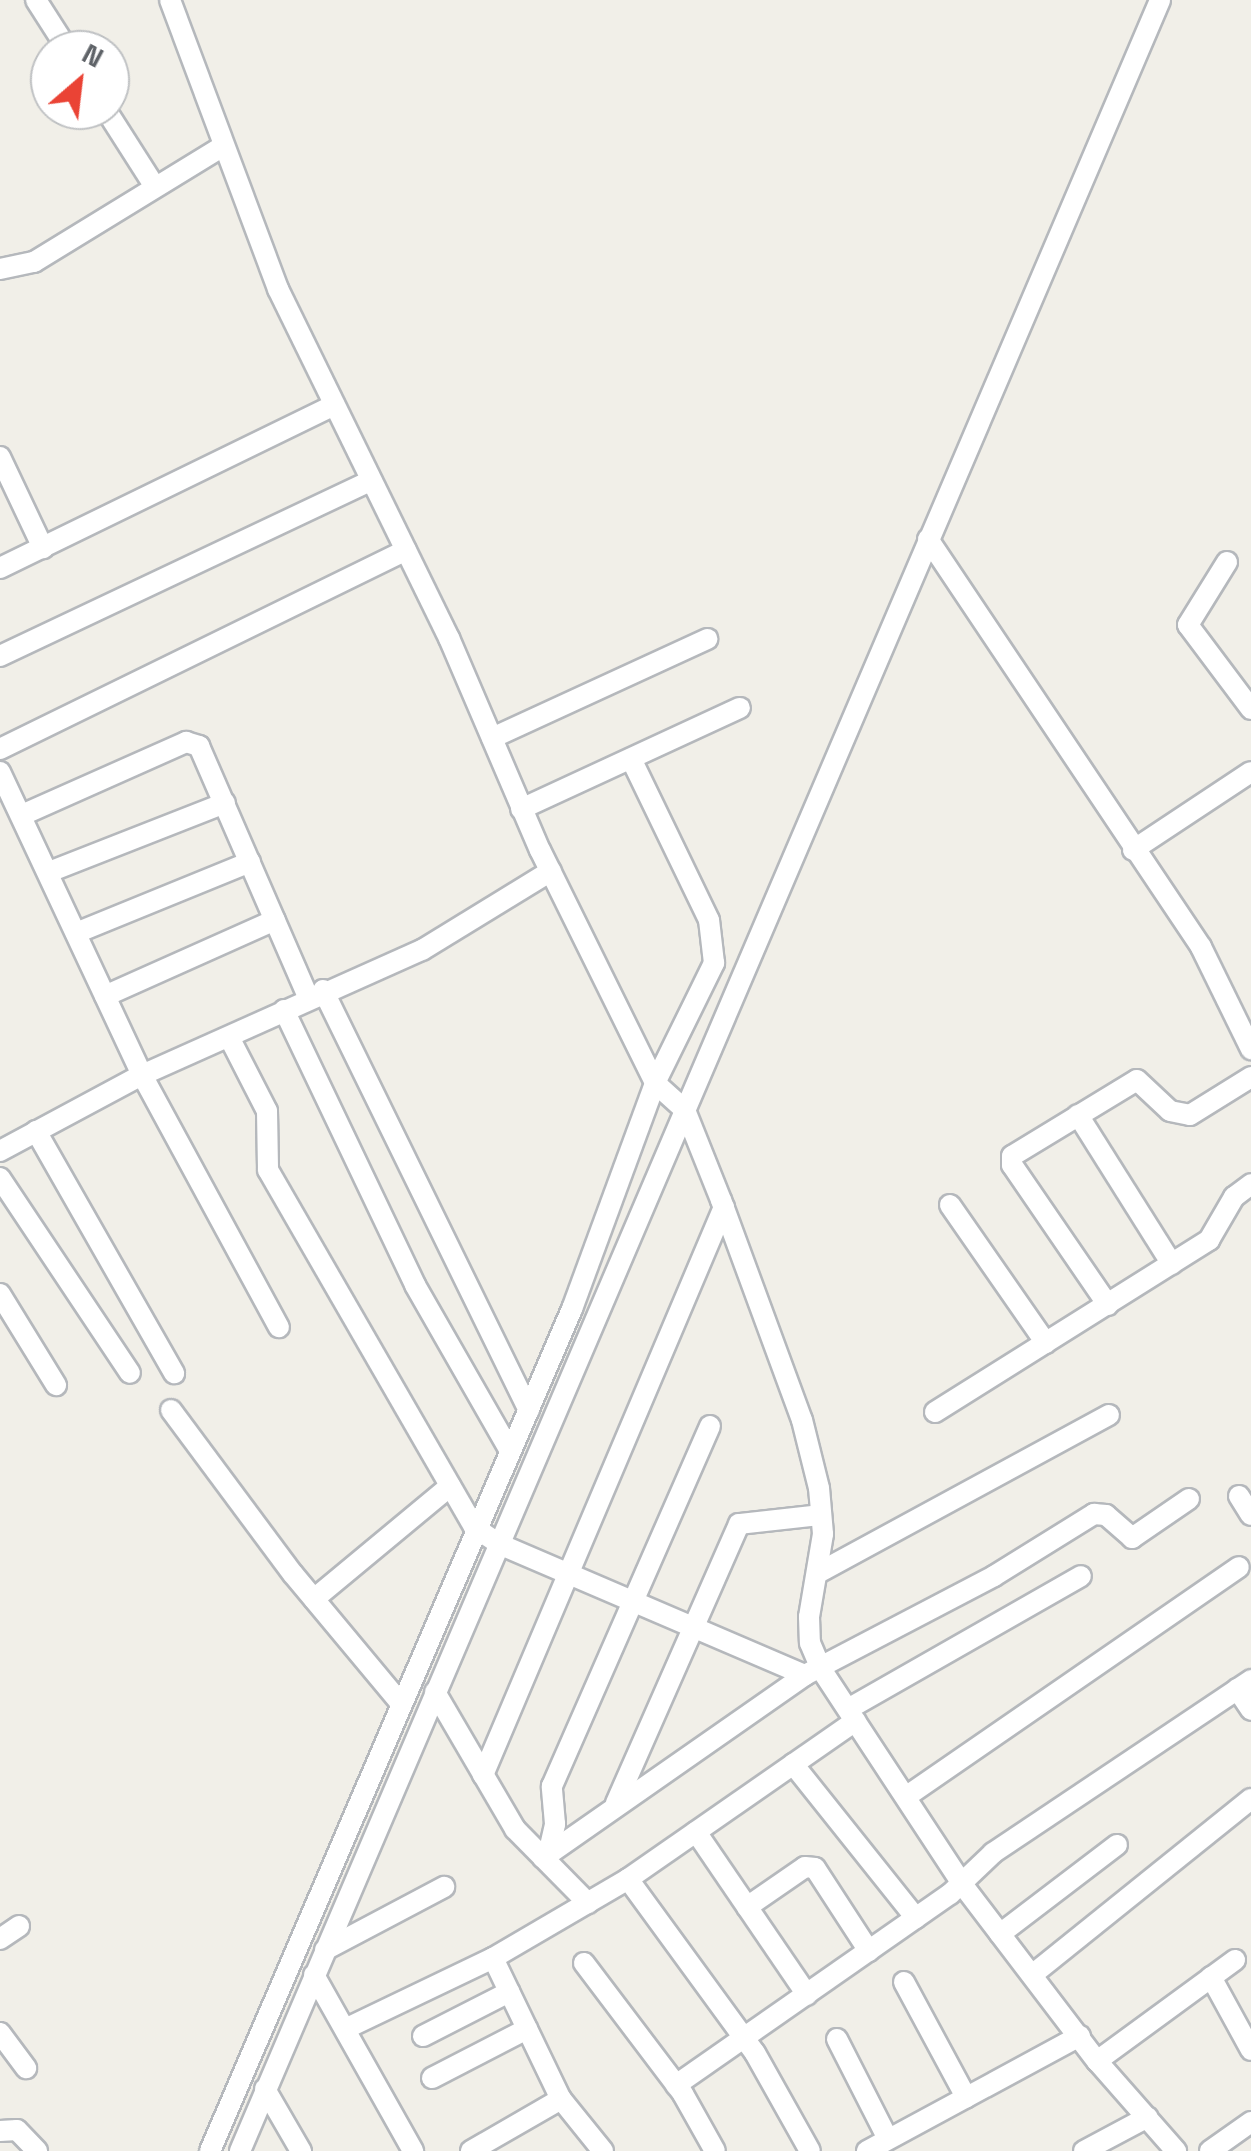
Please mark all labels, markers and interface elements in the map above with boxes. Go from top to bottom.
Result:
north arrow [30,30,130,130]
text: N [76,35,110,76]

